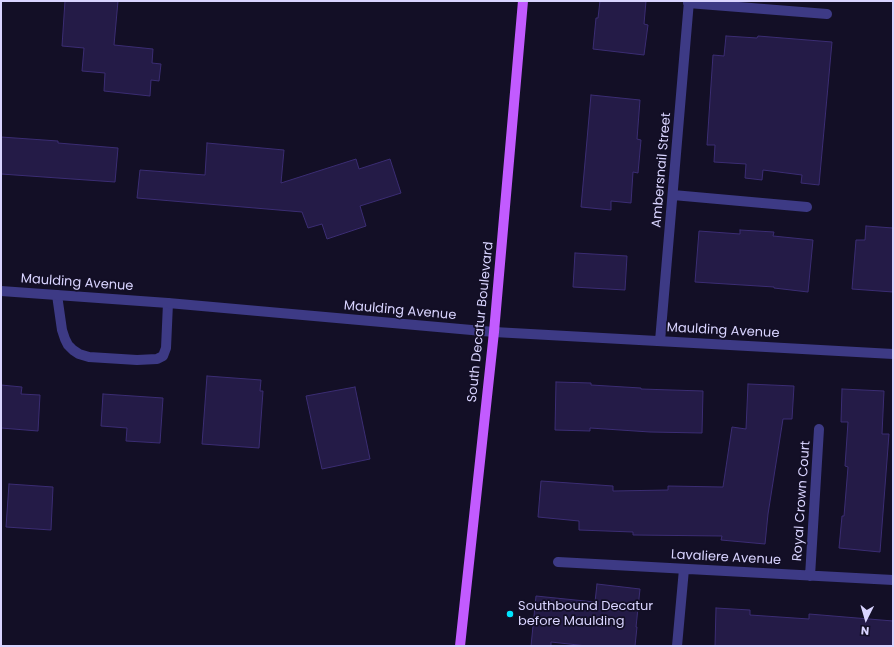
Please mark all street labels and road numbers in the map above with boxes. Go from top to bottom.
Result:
street label: Ambersnail Street [649,112,675,228]
street label: South Decatur Boulevard [465,241,497,403]
street label: Maulding Avenue [20,271,134,295]
street label: Maulding Avenue [343,298,457,324]
street label: Maulding Avenue [666,320,780,342]
street label: Royal Crown Court [790,440,814,562]
street label: Lavaliere Avenue [671,547,781,569]

